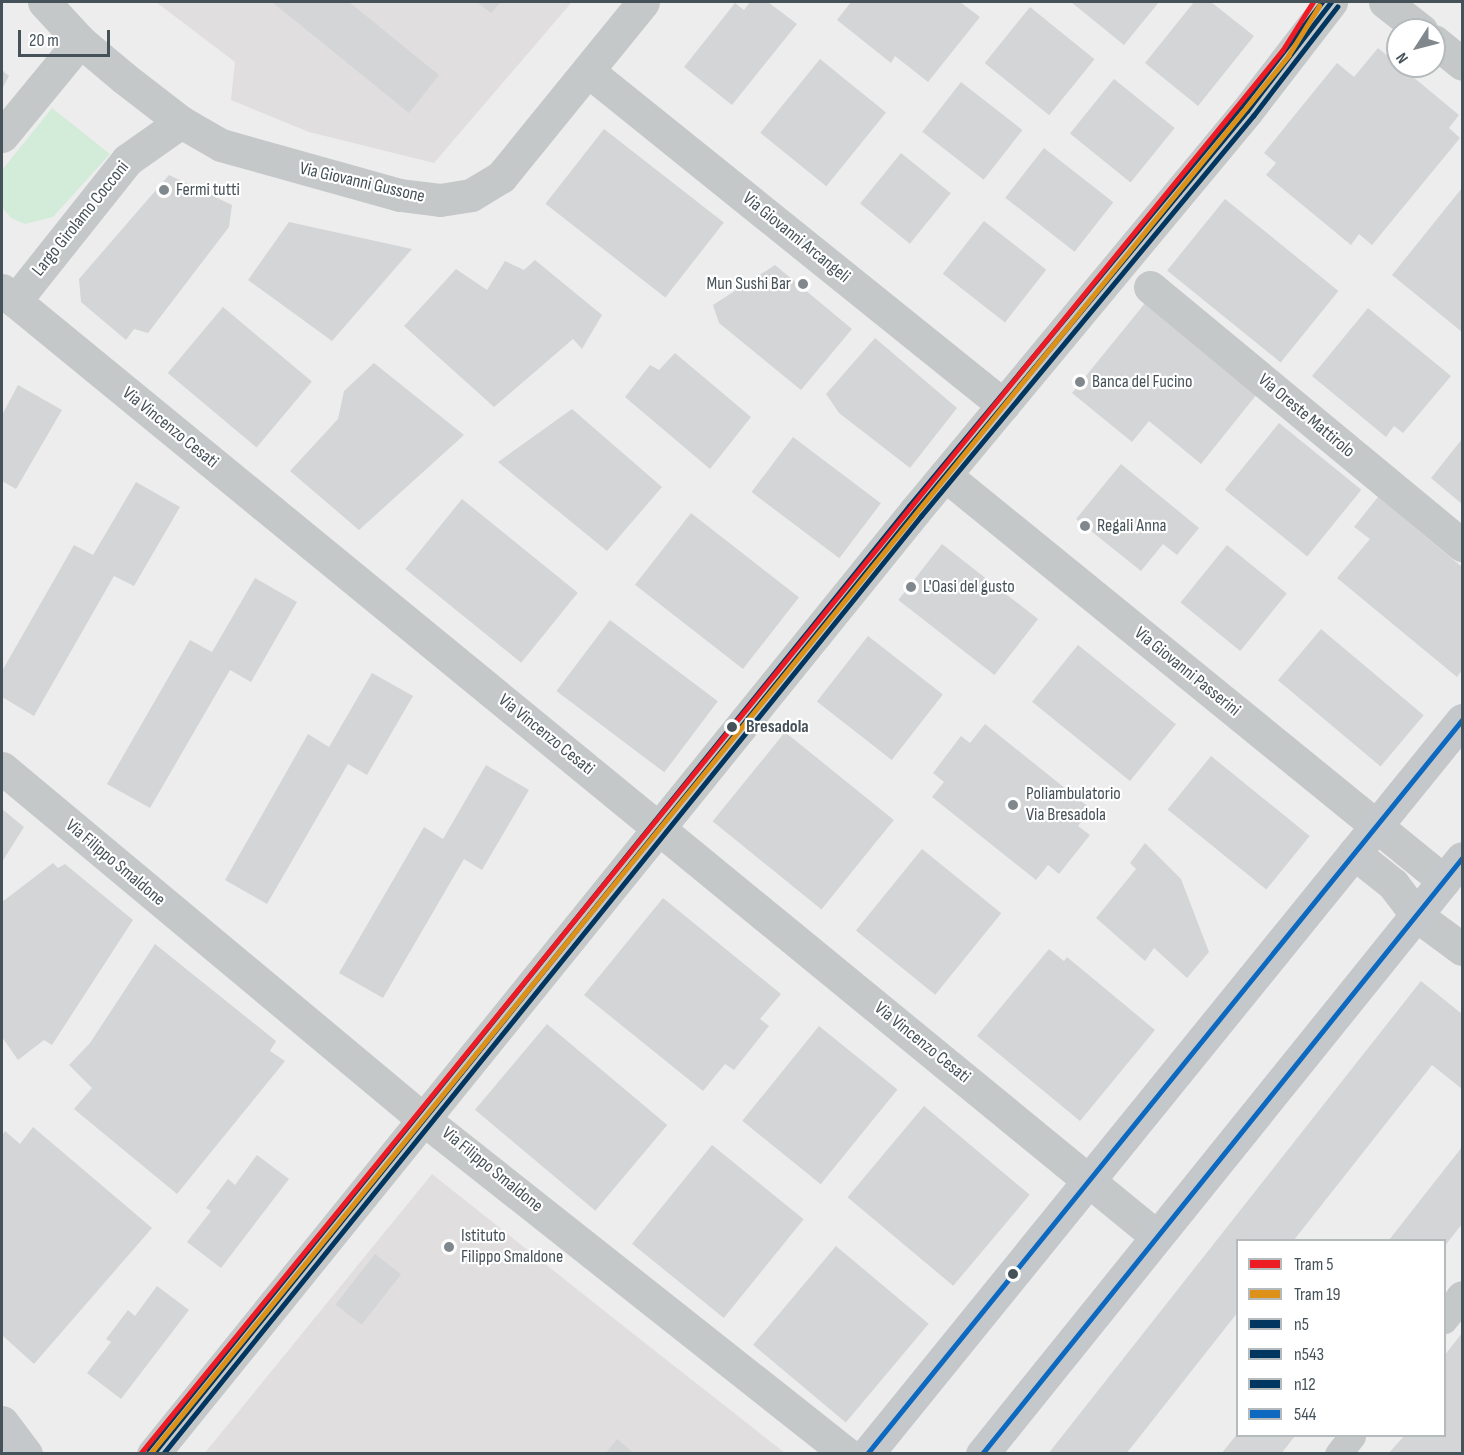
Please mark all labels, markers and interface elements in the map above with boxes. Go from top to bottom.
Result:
scale bar [21,18,112,56]
north arrow [1386,18,1446,78]
text: 20 m [29,30,59,51]
text: N [1392,49,1413,67]
street label: Largo Girolamo Cocconi [28,157,134,281]
street label: Via Giovanni Gussone [297,158,427,208]
place label: Fermi tutti [176,179,240,201]
marker: Fermi tutti [157,183,171,197]
street label: Via Giovanni Arcangeli [738,188,854,288]
place label: Mun Sushi Bar [706,273,791,295]
marker: Mun Sushi Bar [796,277,810,291]
street label: Via Oreste Mattirolo [1253,369,1359,463]
place label: Banca del Fucino [1092,371,1192,393]
marker: Banca del Fucino [1073,375,1087,389]
street label: Via Vincenzo Cesati [118,383,222,473]
place label: Regali Anna [1097,515,1167,537]
marker: Regali Anna [1078,519,1092,533]
place label: L'Oasi del gusto [923,576,1015,598]
marker: L'Oasi del gusto [904,580,918,594]
street label: Via Giovanni Passerini [1130,623,1244,721]
street label: Via Vincenzo Cesati [494,690,598,780]
place label: Bresadola [746,716,809,738]
marker: Bresadola [723,718,741,736]
place label: Poliambulatorio Via Bresadola [1026,784,1121,826]
marker: Poliambulatorio Via Bresadola [1004,796,1022,814]
street label: Via Filippo Smaldone [61,815,169,911]
street label: Via Vincenzo Cesati [870,998,974,1088]
street label: Via Filippo Smaldone [437,1123,547,1217]
place label: Istituto Filippo Smaldone [461,1226,563,1268]
legend [1236,1239,1446,1437]
marker: Istituto Filippo Smaldone [442,1240,456,1254]
text: Tram 5 [1294,1254,1333,1275]
unlabelled marker [1007,1268,1019,1280]
text: Tram 19 [1294,1284,1340,1305]
text: n5 [1294,1314,1309,1335]
text: n543 [1294,1344,1324,1365]
text: n12 [1294,1374,1316,1395]
text: 544 [1294,1404,1316,1425]

